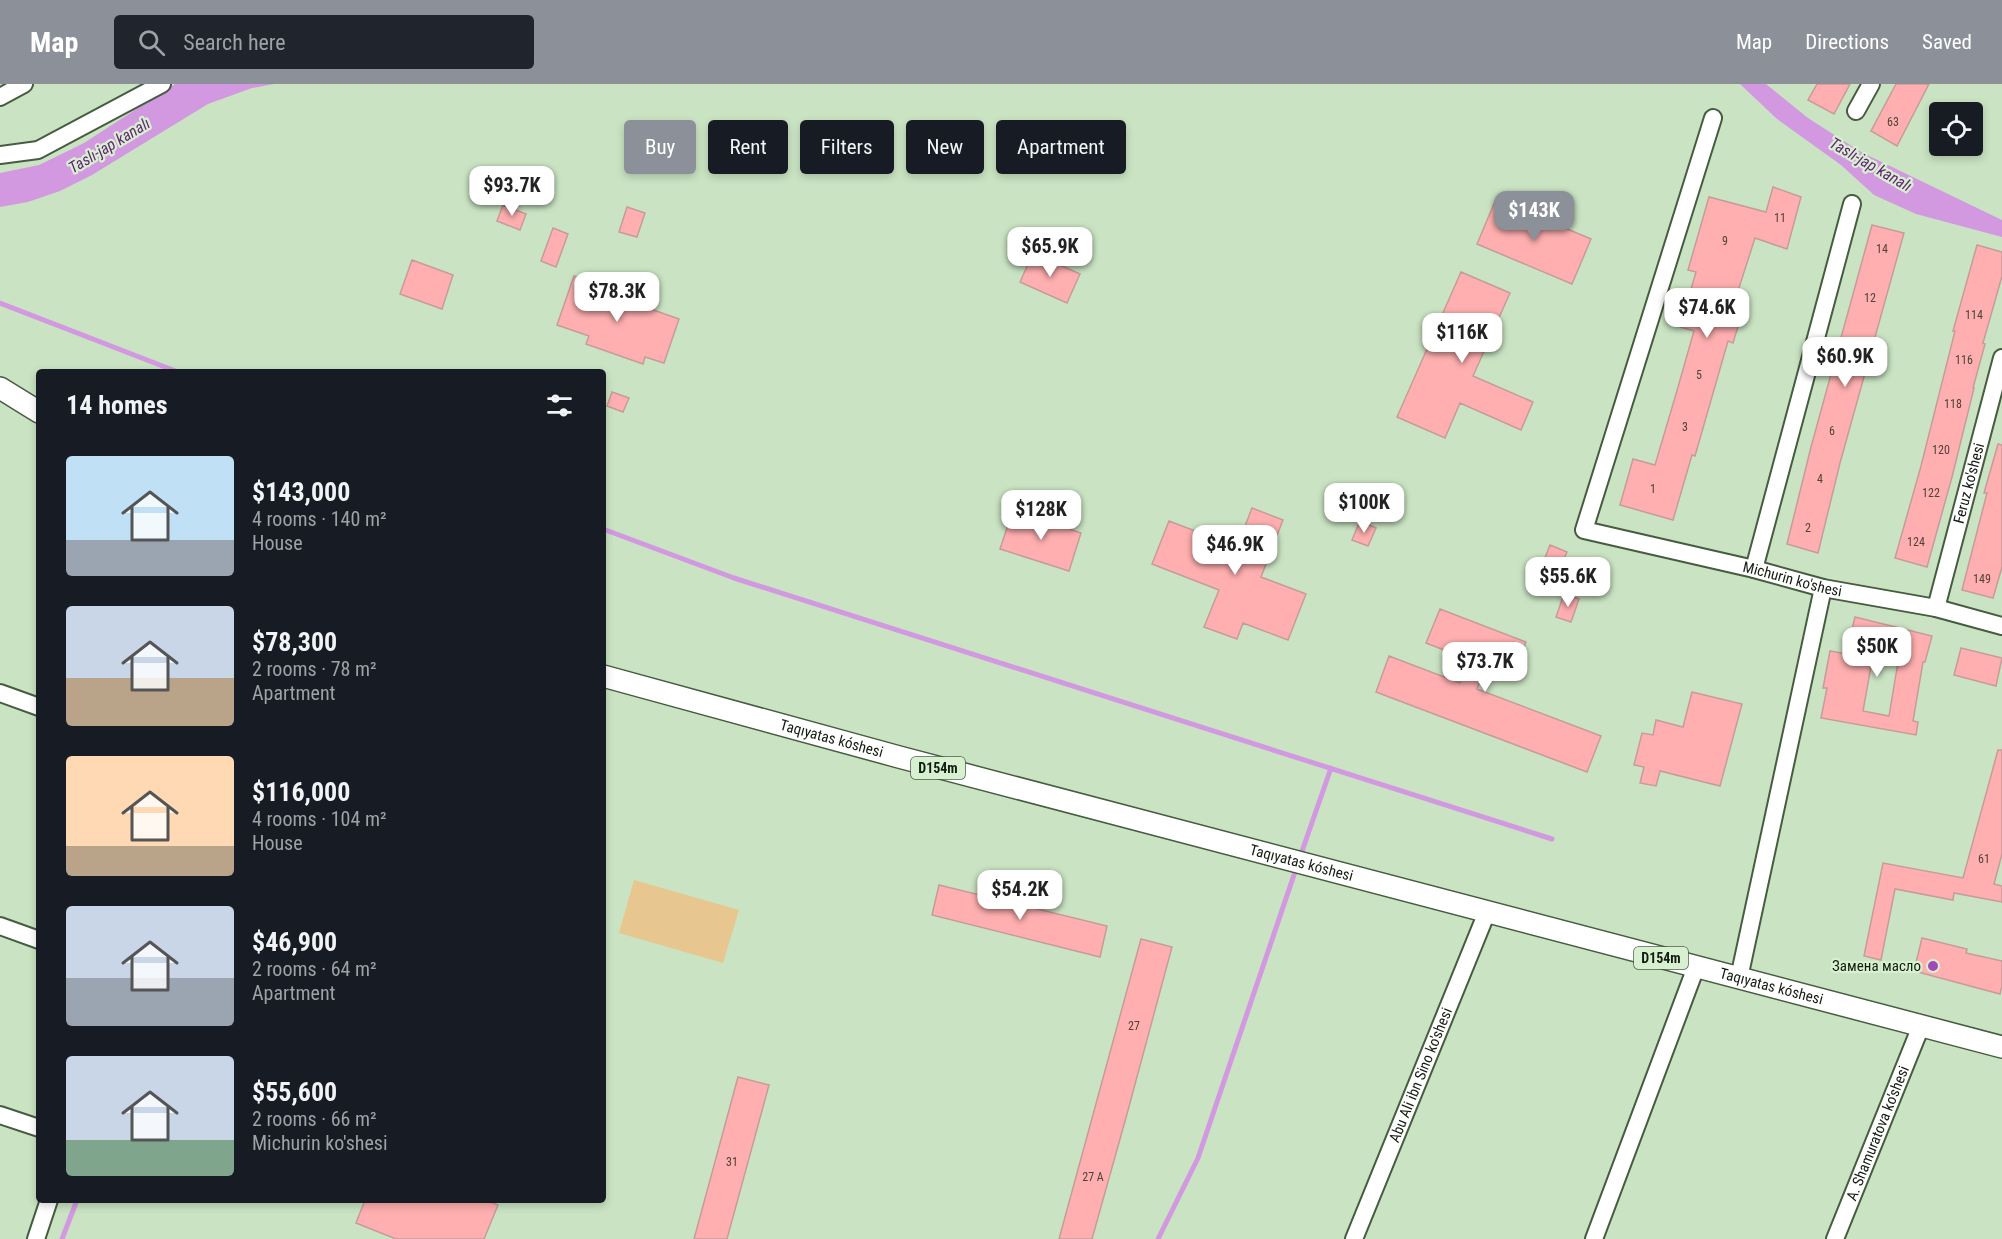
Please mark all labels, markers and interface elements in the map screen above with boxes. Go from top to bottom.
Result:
search box [114,15,534,69]
text: Map [30,26,78,59]
icon: search [135,26,168,59]
text: Search here [183,30,286,55]
text: Map [1736,30,1772,54]
text: Directions [1805,30,1889,54]
text: Saved [1922,30,1972,54]
map controls [1929,102,1983,156]
button: locate [1929,102,1983,156]
water label: Taslı-jap kanalı [65,114,154,177]
house number: 63 [1887,115,1899,129]
chip: Buy [624,120,696,174]
chip: Rent [708,120,788,174]
chip: Filters [800,120,894,174]
chip: New [906,120,984,174]
chip: Apartment [996,120,1126,174]
water label: Taslı-jap kanalı [1826,133,1915,196]
pin: $93.7K [463,166,561,217]
text: $93.7K [483,173,541,197]
pin: $143K [1492,191,1576,242]
text: $143K [1508,198,1560,222]
house number: 11 [1774,211,1786,225]
pin: $65.9K [1001,227,1099,278]
text: $65.9K [1021,234,1079,258]
house number: 9 [1722,234,1728,248]
house number: 14 [1876,242,1888,256]
pin: $78.3K [568,272,666,323]
text: $78.3K [588,279,646,303]
pin: $74.6K [1658,288,1756,339]
house number: 12 [1864,291,1876,305]
text: $74.6K [1678,295,1736,319]
house number: 114 [1965,308,1983,322]
pin: $116K [1420,313,1504,364]
text: $116K [1436,320,1488,344]
pin: $60.9K [1796,337,1894,388]
text: $60.9K [1816,344,1874,368]
house number: 116 [1955,353,1973,367]
house number: 5 [1696,368,1702,382]
icon: filters [543,389,576,422]
text: 14 homes [66,390,168,420]
house number: 118 [1944,397,1962,411]
house number: 3 [1682,420,1688,434]
house number: 6 [1829,424,1835,438]
street label: Feruz ko'shesi [1950,441,1988,526]
house number: 120 [1932,443,1950,457]
house number: 4 [1817,472,1823,486]
text: $143,000 [252,477,350,507]
icon: home [114,480,186,552]
house number: 1 [1650,482,1656,496]
pin: $100K [1322,483,1406,534]
house number: 122 [1922,486,1940,500]
pin: $128K [999,490,1083,541]
text: $100K [1338,490,1390,514]
text: $128K [1015,497,1067,521]
text: 4 rooms · 140 m² [252,507,387,531]
house number: 2 [1805,521,1811,535]
pin: $46.9K [1186,525,1284,576]
text: House [252,531,303,555]
text: $46.9K [1206,532,1264,556]
house number: 124 [1907,535,1925,549]
pin: $55.6K [1519,557,1617,608]
street label: Michurin ko'shesi [1741,558,1843,600]
text: $55.6K [1539,564,1597,588]
house number: 149 [1973,572,1991,586]
text: $78,300 [252,627,337,657]
pin: $50K [1841,627,1913,678]
icon: home [114,630,186,702]
text: $50K [1856,634,1898,658]
pin: $73.7K [1436,642,1534,693]
text: $73.7K [1456,649,1514,673]
text: 2 rooms · 78 m² [252,657,377,681]
text: Apartment [252,681,336,705]
street label: Taqıyatas kóshesi [778,716,885,761]
road number: D154m [911,757,965,779]
text: $116,000 [252,777,350,807]
icon: home [114,780,186,852]
text: 4 rooms · 104 m² [252,807,387,831]
text: House [252,831,303,855]
street label: Taqıyatas kóshesi [1248,841,1355,885]
house number: 61 [1978,852,1990,866]
pin: $54.2K [971,870,1069,921]
text: $54.2K [991,877,1049,901]
text: $46,900 [252,927,337,957]
icon: home [114,930,186,1002]
road number: D154m [1634,947,1688,969]
text: 2 rooms · 64 m² [252,957,377,981]
place label: Замена масло [1832,957,1921,975]
marker: Замена масло [1926,959,1940,973]
street label: Taqıyatas kóshesi [1718,964,1825,1009]
text: Apartment [252,981,336,1005]
street label: Abu Ali ibn Sino ko'shesi [1385,1005,1456,1145]
house number: 27 [1128,1019,1140,1033]
street label: A. Shamuratova ko'shesi [1842,1063,1913,1203]
text: $55,600 [252,1077,337,1107]
icon: home [114,1080,186,1152]
text: 2 rooms · 66 m² [252,1107,377,1131]
text: Michurin ko'shesi [252,1131,388,1155]
house number: 31 [726,1155,738,1169]
house number: 27 А [1082,1170,1104,1184]

